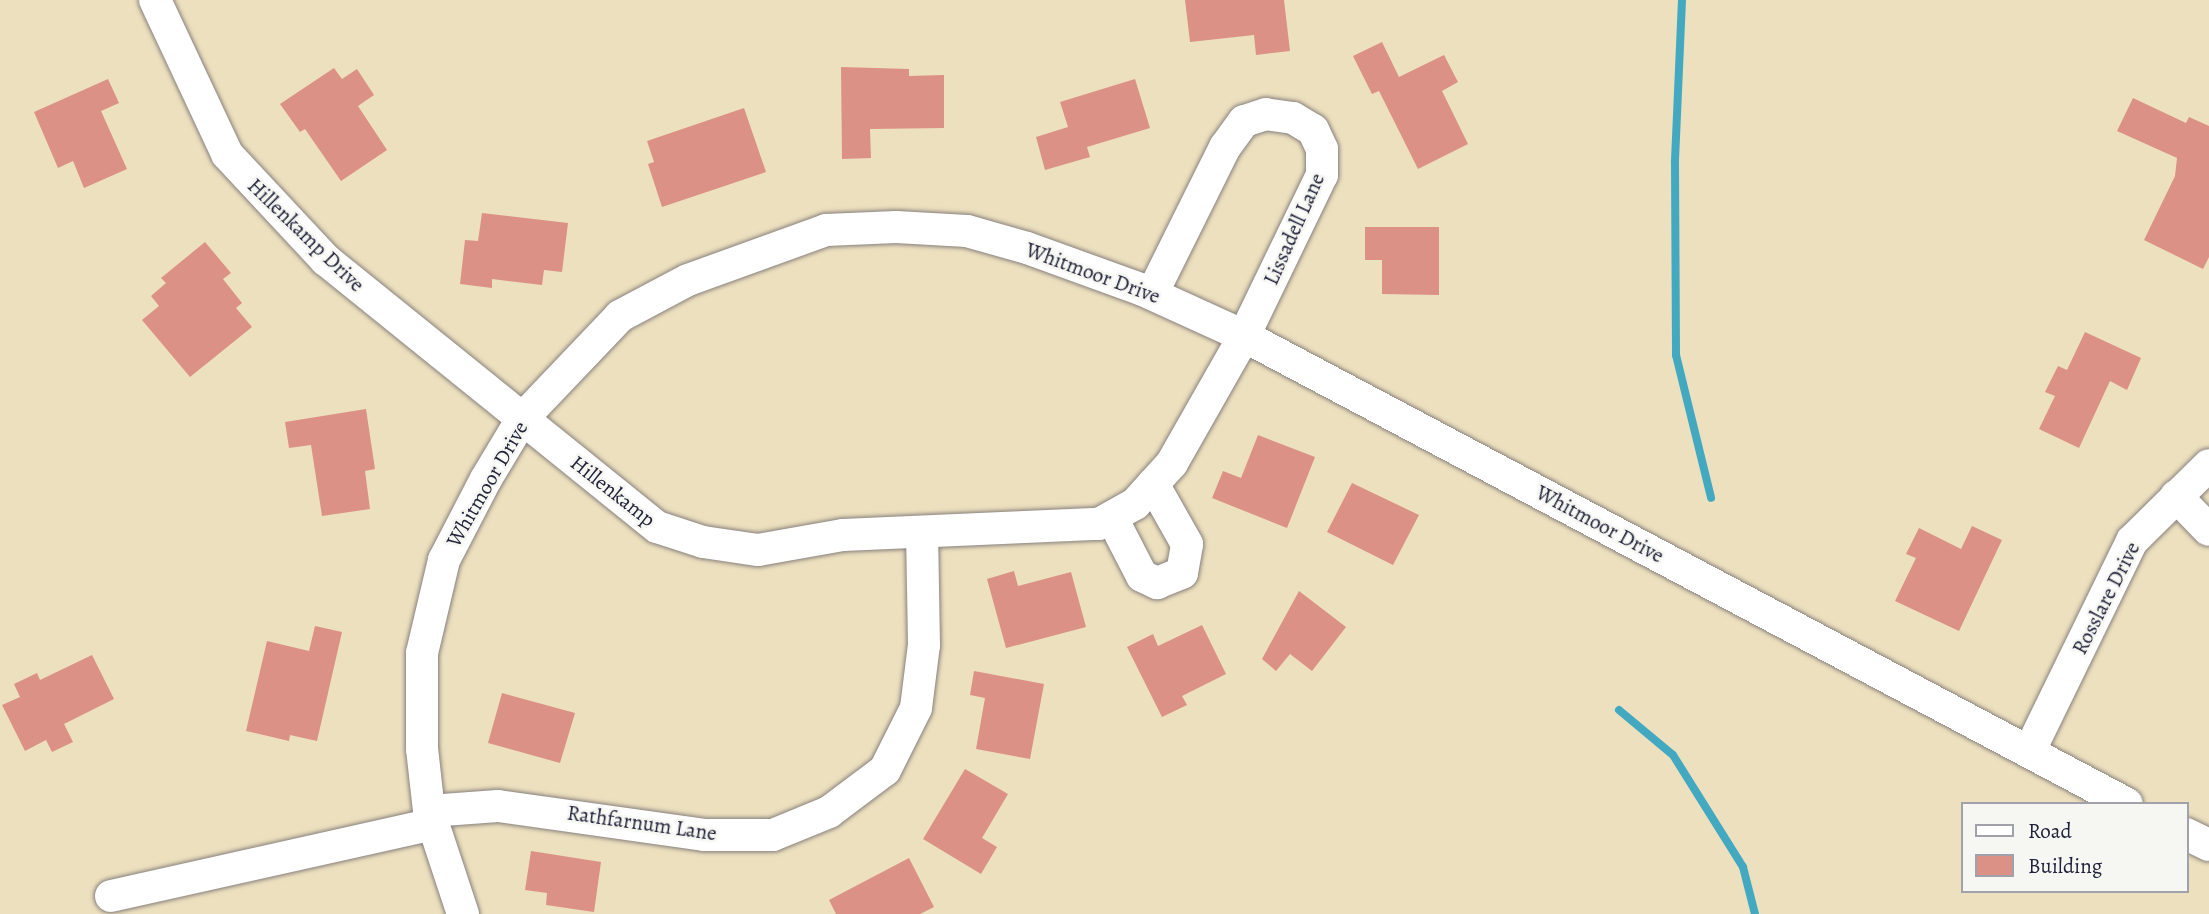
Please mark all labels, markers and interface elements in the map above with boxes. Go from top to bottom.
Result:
street label: Lissadell Lane [1258,169,1330,289]
street label: Hillenkamp Drive [242,173,370,297]
street label: Whitmoor Drive [1022,237,1164,309]
street label: Whitmoor Drive [441,417,533,551]
street label: Hillenkamp [565,450,661,532]
street label: Whitmoor Drive [1532,480,1668,568]
street label: Rosslare Drive [2067,537,2145,659]
street label: Rathfarnum Lane [566,800,718,846]
legend [1960,802,2188,893]
text: Road [2028,817,2072,845]
text: Building [2028,852,2102,880]

